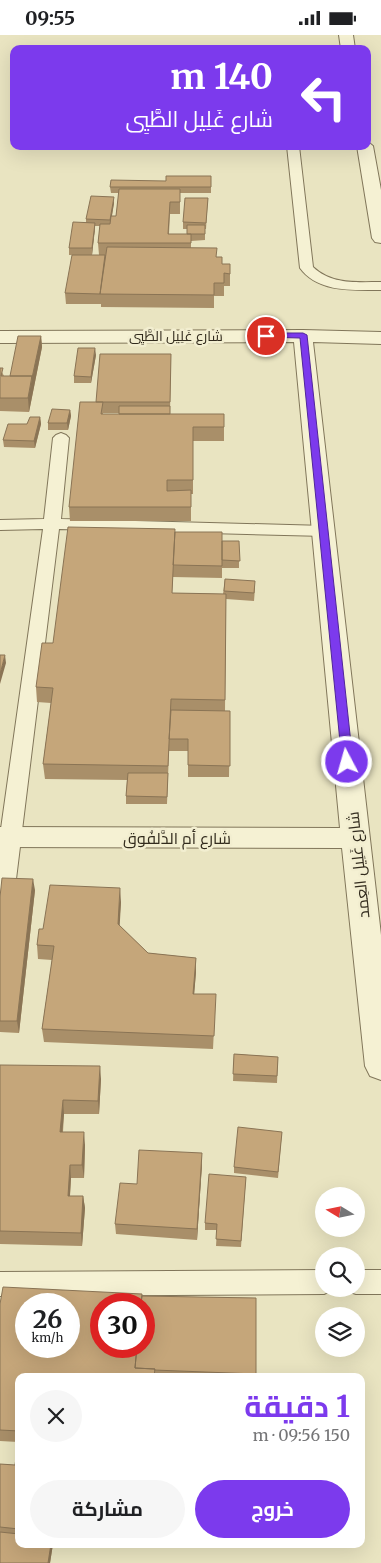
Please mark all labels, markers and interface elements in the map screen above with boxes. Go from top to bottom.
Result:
text: 09:55 [25,6,75,30]
text: 140 m [170,55,273,99]
icon: left [291,65,356,130]
text: شارع غَلِيل الطَّيِي [125,105,273,133]
pin [245,315,287,357]
icon: arrive [252,322,280,350]
street label: شارع غَلِيل الطَّيِي [129,327,223,345]
position arrow [320,735,372,787]
street label: شارع غَلِيل العِمد [342,810,376,919]
street label: شارع أم الدَّلفُوق [123,828,231,850]
north arrow [315,1187,365,1237]
map controls [315,1187,365,1357]
button: search [315,1247,365,1297]
speed limit sign: 30 [90,1293,155,1358]
text: 26 [33,1303,62,1335]
button: layers [315,1307,365,1357]
text: km/h [32,1330,63,1345]
text: 1 دقيقة [244,1387,350,1425]
button: close [30,1390,82,1442]
text: 150 m · 09:56 [253,1425,350,1445]
button: مشاركة [30,1480,185,1538]
button: خروج [195,1480,350,1538]

